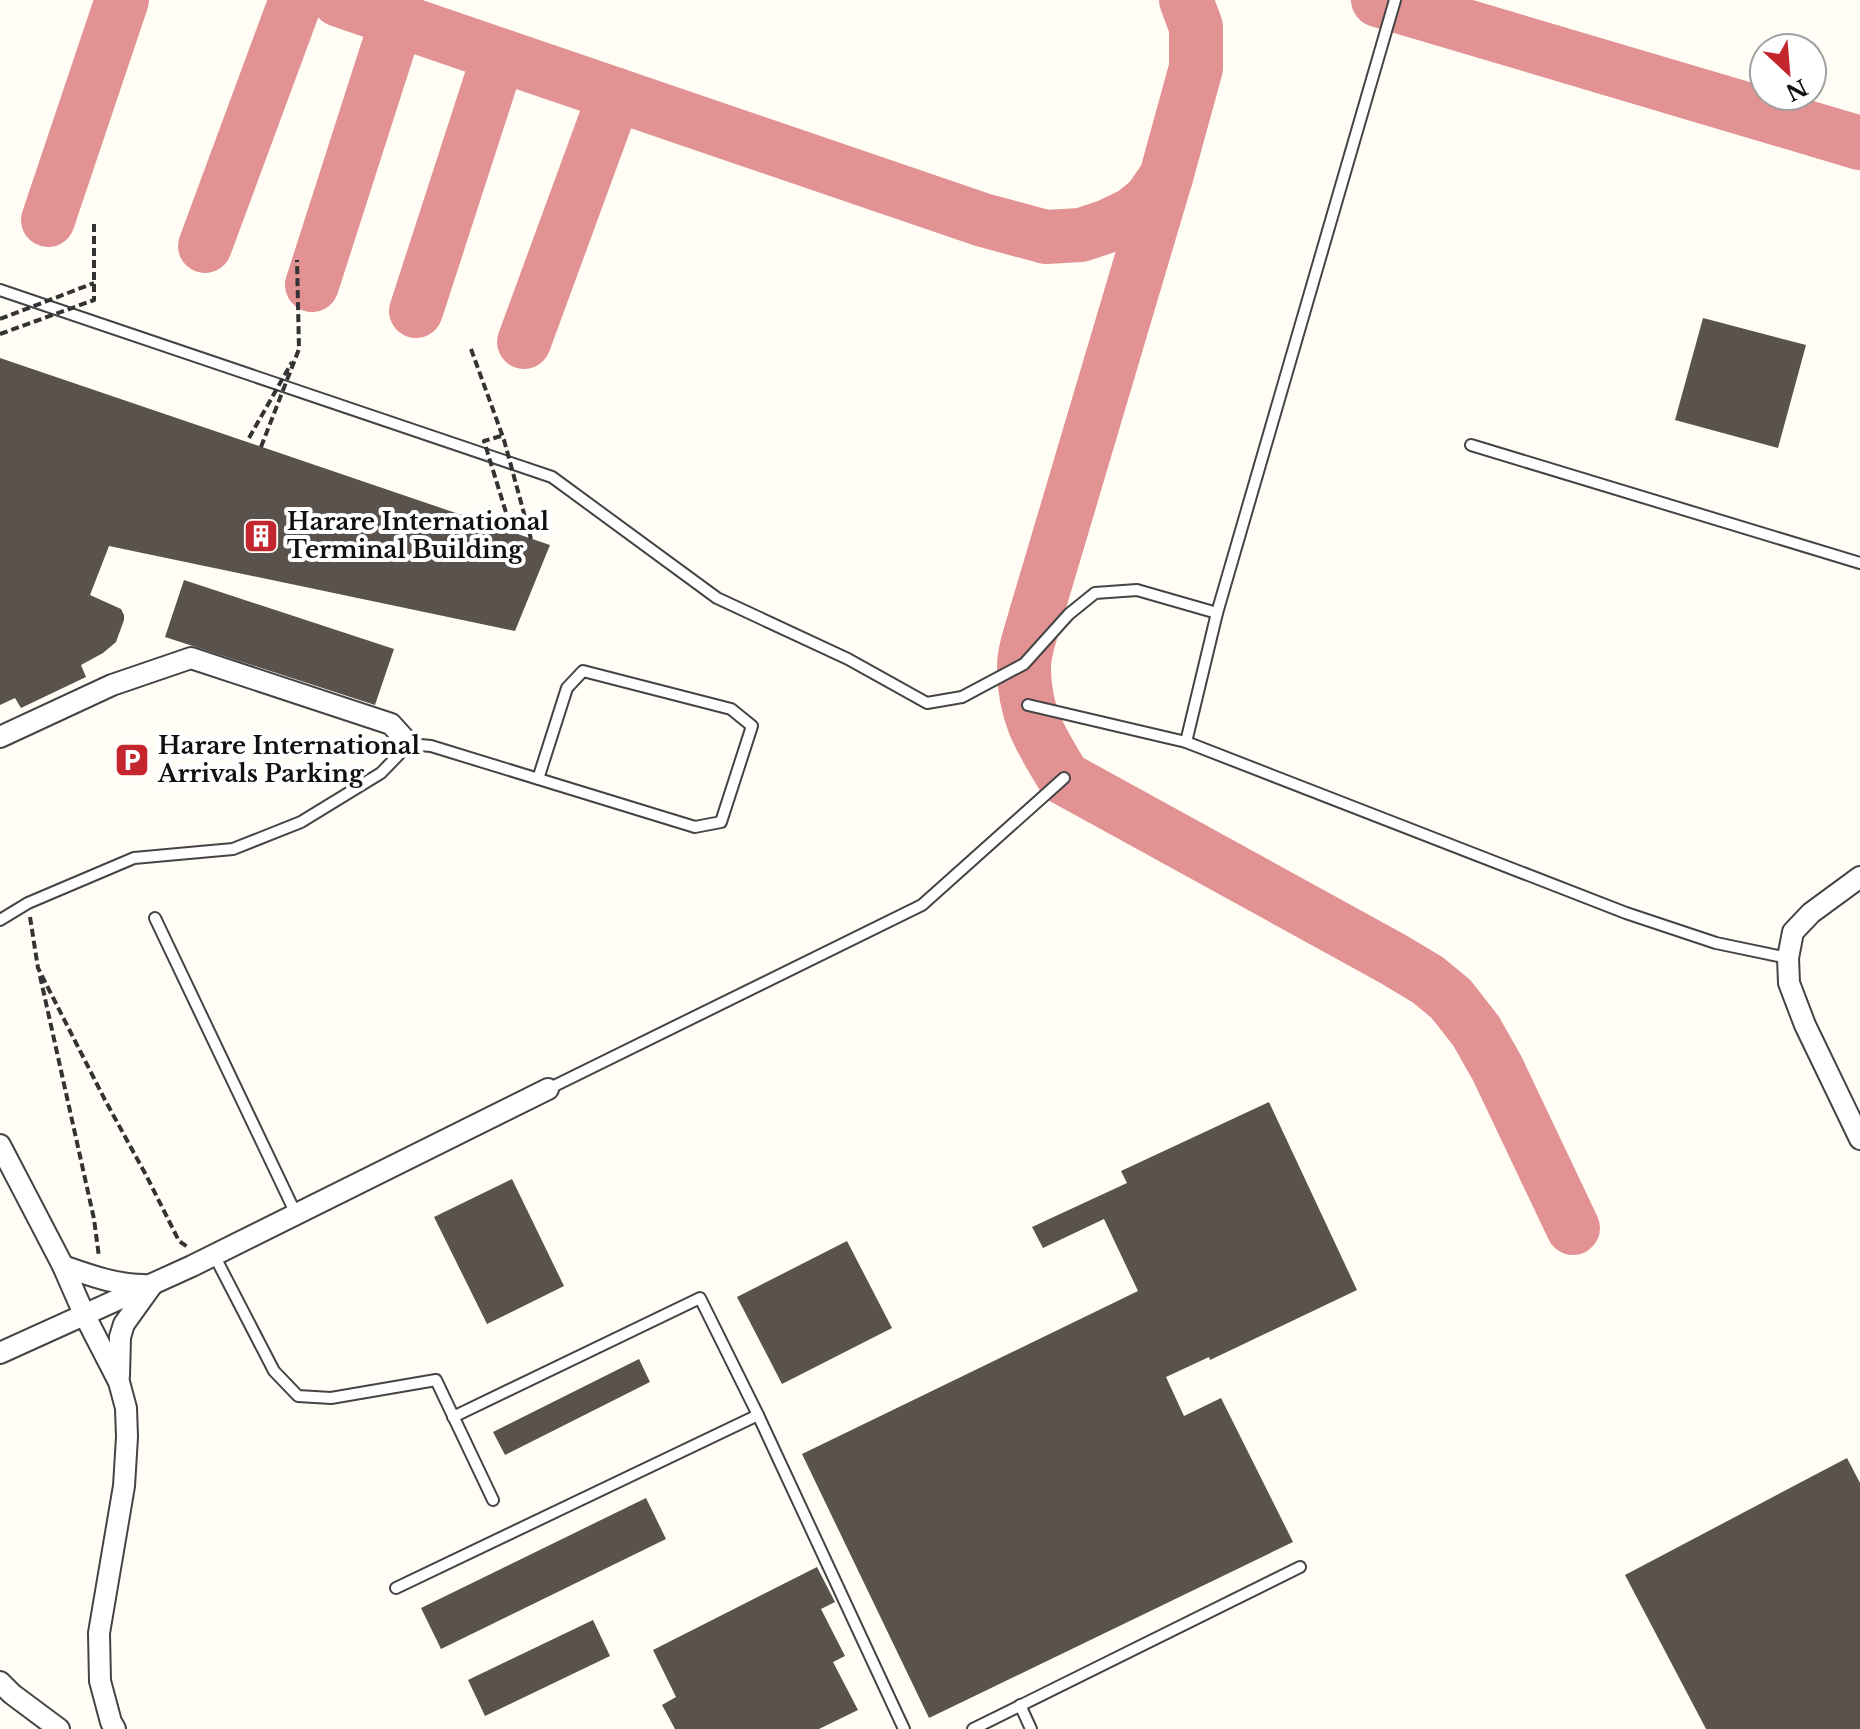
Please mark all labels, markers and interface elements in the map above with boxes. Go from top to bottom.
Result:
north arrow [1748,32,1828,112]
text: N [1781,73,1812,106]
place label: Harare International Terminal Building [287,507,549,564]
building icon: Harare International Terminal Building [242,517,280,555]
place label: Harare International Arrivals Parking [157,731,420,788]
parking icon: Harare International Arrivals Parking [113,741,151,779]

